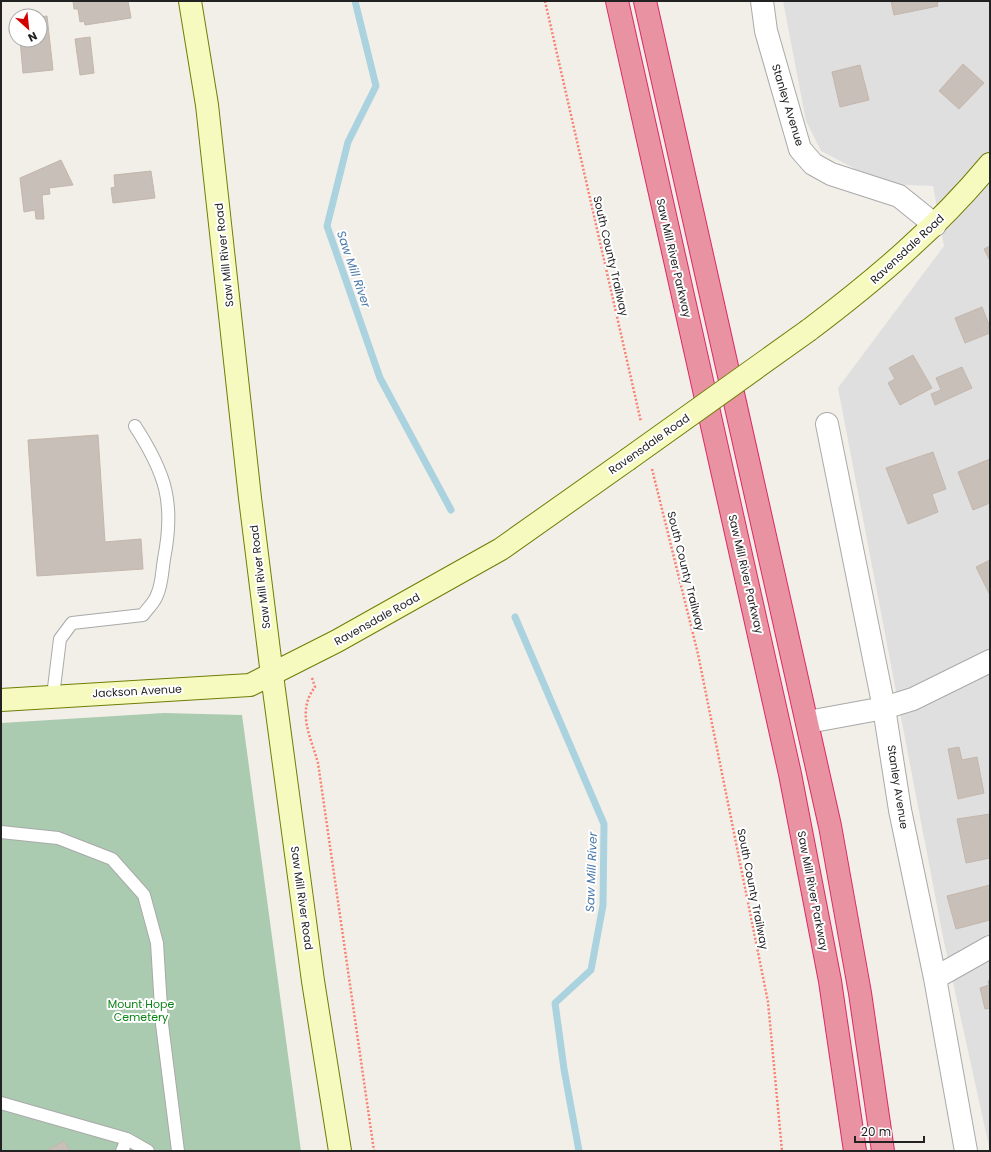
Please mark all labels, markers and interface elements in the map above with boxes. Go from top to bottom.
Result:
north arrow [8,8,48,48]
text: N [25,28,40,46]
street label: Stanley Avenue [768,62,808,148]
street label: South County Trailway [589,194,633,318]
street label: Saw Mill River Parkway [652,197,696,320]
street label: Saw Mill River Road [211,202,237,308]
street label: Ravensdale Road [866,210,948,288]
water label: Saw Mill River [333,228,375,310]
street label: Ravensdale Road [605,410,693,478]
street label: South County Trailway [663,509,709,633]
street label: Saw Mill River Parkway [724,513,768,636]
street label: Saw Mill River Road [246,524,274,630]
street label: Ravensdale Road [331,589,423,649]
street label: Jackson Avenue [92,681,182,701]
street label: Stanley Avenue [883,744,913,830]
street label: South County Trailway [733,827,773,952]
street label: Saw Mill River Parkway [794,830,833,953]
water label: Saw Mill River [581,831,601,912]
street label: Saw Mill River Road [287,845,317,951]
park label: Mount Hope Cemetery [108,996,174,1025]
scale bar [855,1118,924,1144]
text: 20 m [861,1123,891,1140]

